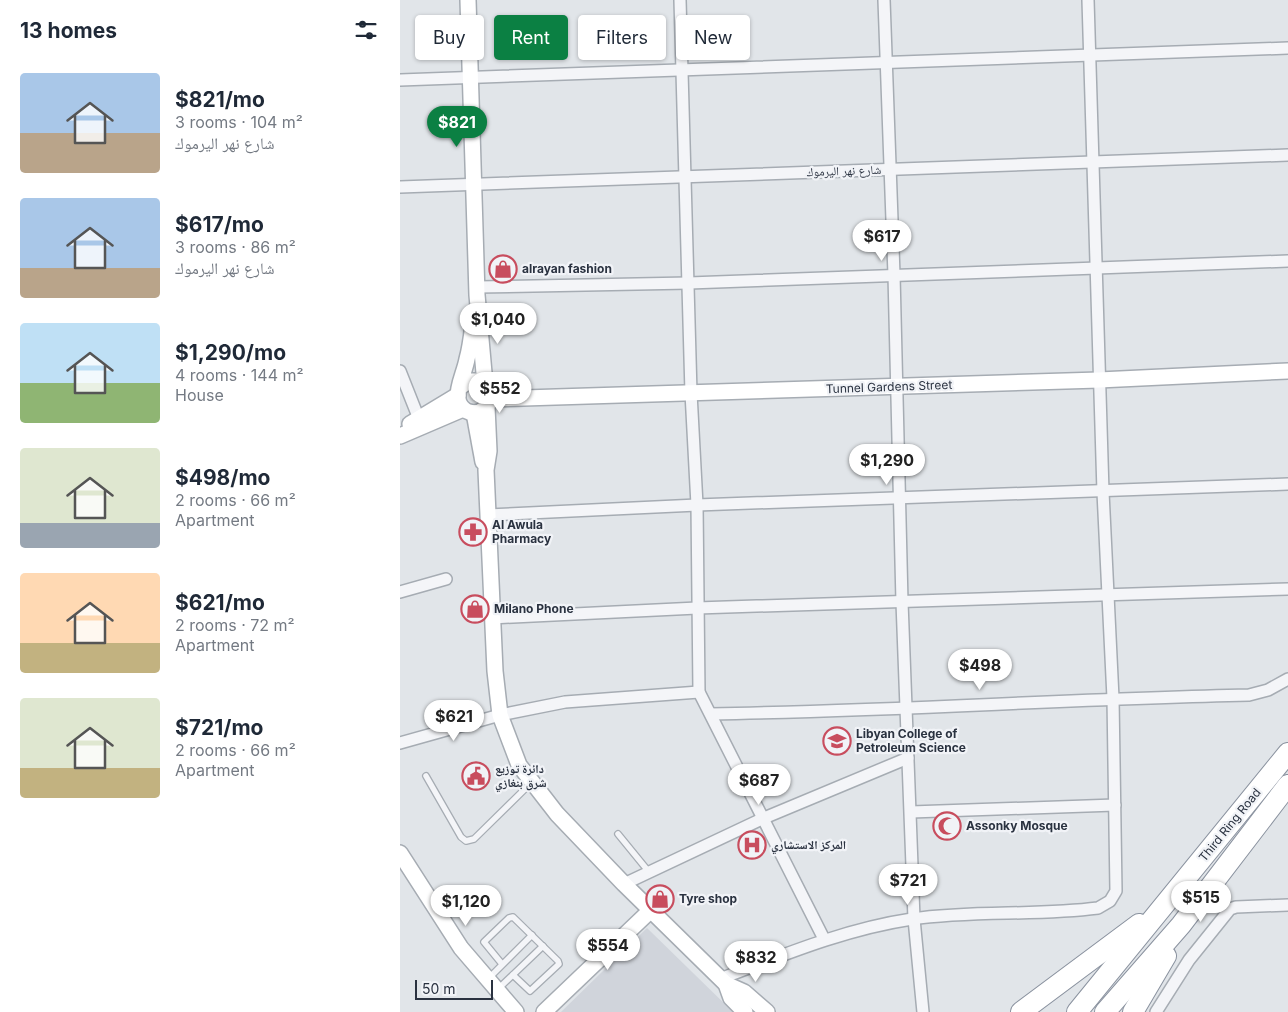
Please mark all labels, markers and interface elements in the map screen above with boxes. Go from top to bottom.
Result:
chip: Buy [415,15,484,60]
chip: Rent [494,15,568,60]
chip: Filters [578,15,666,60]
chip: New [676,15,750,60]
icon: filters [352,16,380,44]
text: 13 homes [20,18,117,43]
text: $821/mo [175,87,265,112]
icon: home [60,93,120,153]
pin: $821 [427,106,487,148]
text: 3 rooms · 104 m² [175,112,303,132]
text: $821 [438,112,476,132]
text: شارع نهر اليرموك [175,133,275,153]
street label: شارع نهر اليرموك [806,162,882,180]
text: $617/mo [175,212,264,237]
icon: home [60,218,120,278]
pin: $617 [852,220,912,262]
text: $617 [863,226,901,246]
text: 3 rooms · 86 m² [175,237,296,257]
shop icon: alrayan fashion [488,254,518,284]
text: شارع نهر اليرموك [175,258,275,278]
place label: alrayan fashion [522,261,612,276]
pin: $1,040 [457,302,539,345]
text: $1,040 [471,309,525,329]
text: $1,290/mo [175,340,286,365]
icon: home [60,343,120,403]
text: 4 rooms · 144 m² [175,365,304,385]
pin: $552 [470,372,530,414]
street label: Tunnel Gardens Street [826,377,952,396]
text: $552 [479,378,521,398]
text: House [175,385,224,405]
pin: $1,290 [846,444,928,486]
text: $1,290 [860,450,914,470]
text: $498/mo [175,465,270,490]
icon: home [60,468,120,528]
text: 2 rooms · 66 m² [175,490,296,510]
text: Apartment [175,510,255,530]
pharmacy icon: Al Awula Pharmacy [458,517,488,547]
place label: Al Awula Pharmacy [492,517,552,546]
text: $621/mo [175,590,265,615]
icon: home [60,593,120,653]
shop icon: Milano Phone [460,594,490,624]
place label: Milano Phone [494,601,574,616]
text: 2 rooms · 72 m² [175,615,295,635]
text: Apartment [175,635,255,655]
pin: $498 [950,648,1010,691]
text: $498 [959,655,1001,675]
pin: $621 [424,700,484,742]
text: $621 [435,706,473,726]
text: $721/mo [175,715,263,740]
icon: home [60,718,120,778]
school or university icon: Libyan College of Petroleum Science [822,726,852,756]
place label: Libyan College of Petroleum Science [856,726,966,755]
text: 2 rooms · 66 m² [175,740,296,760]
text: Apartment [175,760,255,780]
public building icon: دائرة توزيع شرق بنغازي [461,761,491,791]
place label: دائرة توزيع شرق بنغازي [495,761,547,793]
pin: $687 [729,764,789,806]
text: $687 [739,770,779,790]
street label: Third Ring Road [1195,785,1264,864]
mosque icon: Assonky Mosque [932,811,962,841]
place label: Assonky Mosque [966,818,1068,833]
hospital icon: المركز الاستشاري [737,830,767,860]
place label: المركز الاستشاري [771,837,846,855]
pin: $721 [878,864,938,906]
text: $721 [890,870,926,890]
pin: $515 [1171,880,1231,923]
pin: $1,120 [425,884,507,927]
shop icon: Tyre shop [645,884,675,914]
text: $515 [1182,887,1220,907]
text: $1,120 [441,891,491,911]
place label: Tyre shop [679,891,738,906]
pin: $554 [578,928,638,971]
text: $554 [587,935,629,955]
pin: $832 [726,940,786,983]
text: $832 [735,947,777,967]
scale bar [415,977,492,1000]
text: 50 m [422,980,456,997]

